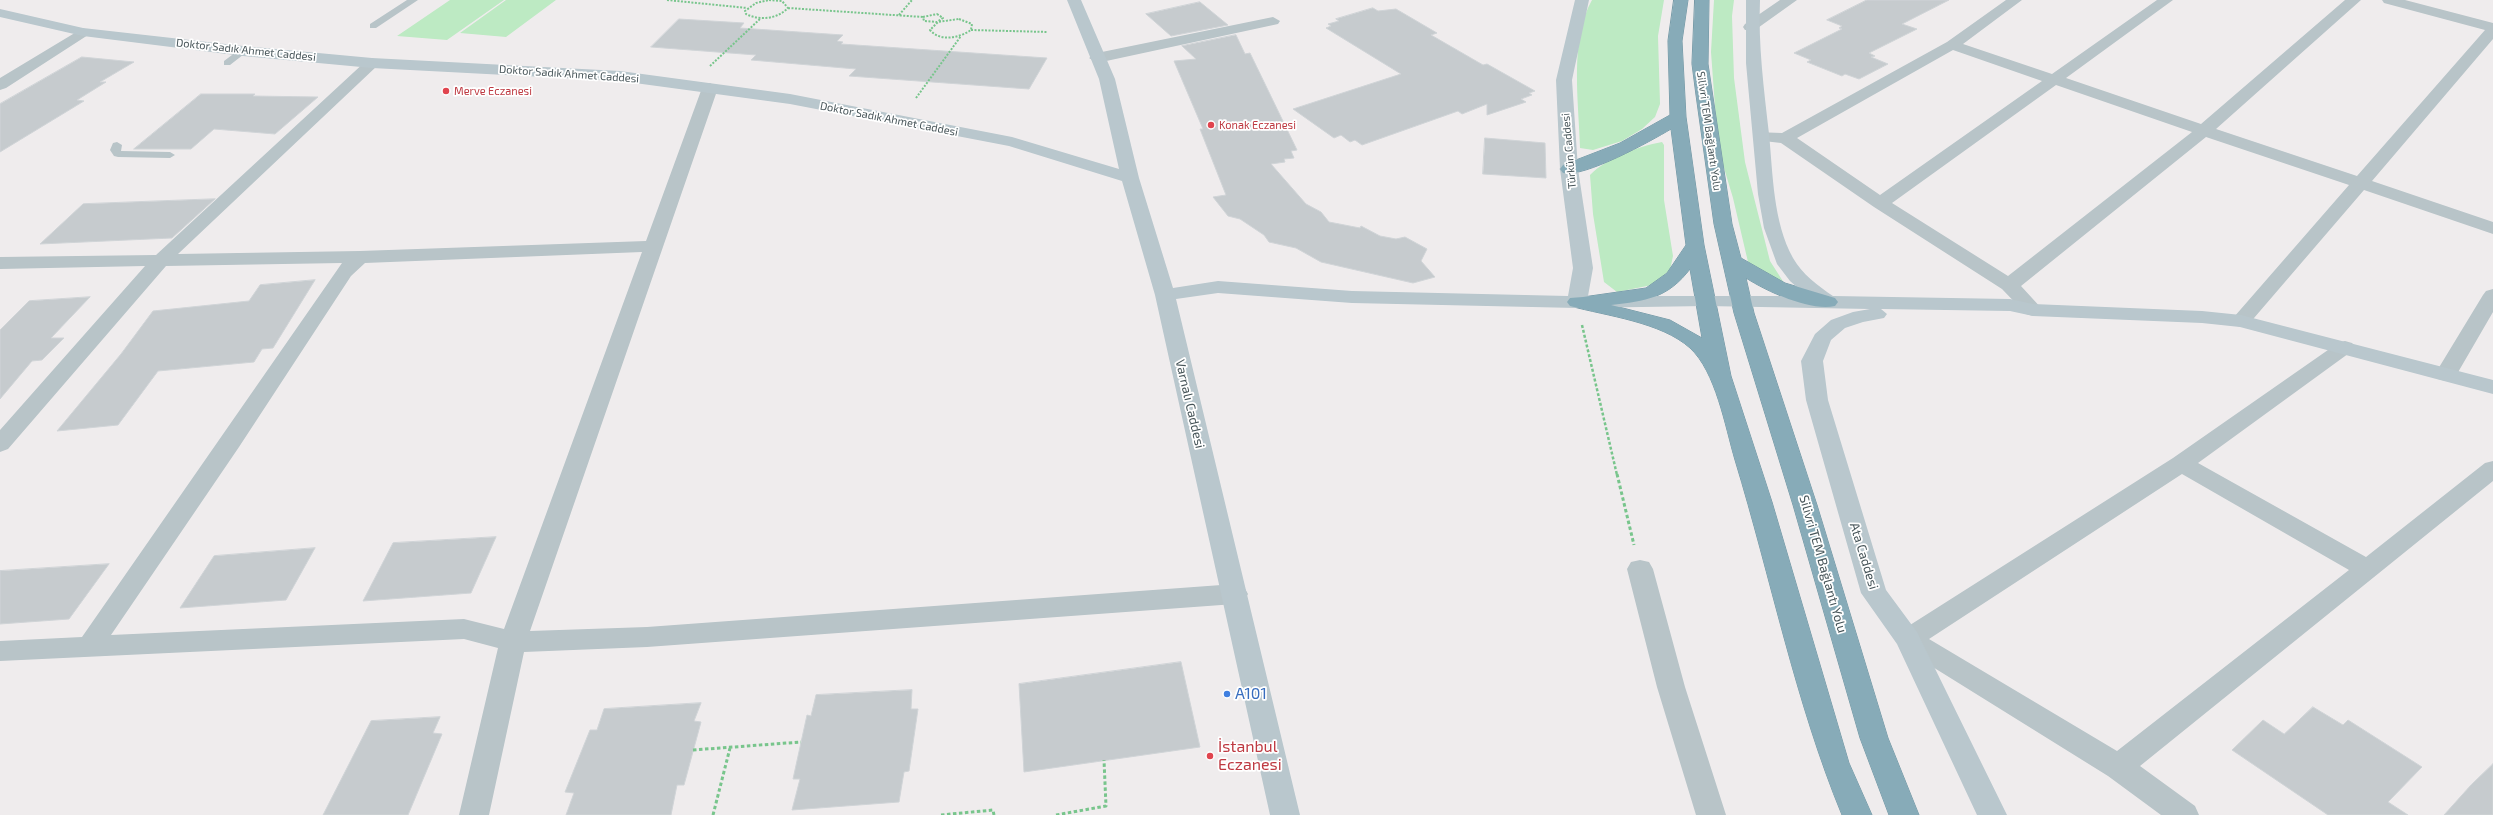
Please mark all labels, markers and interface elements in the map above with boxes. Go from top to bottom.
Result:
street label: Doktor Sadık Ahmet Caddesi [176,36,316,64]
street label: Doktor Sadık Ahmet Caddesi [499,63,639,85]
street label: Silivri TEM Bağlantı Yolu [1694,70,1724,192]
place label: Merve Eczanesi [454,84,532,98]
marker: Merve Eczanesi [441,86,451,96]
street label: Doktor Sadık Ahmet Caddesi [819,99,959,139]
street label: Türkün Caddesi [1559,113,1579,189]
place label: Konak Eczanesi [1219,118,1296,132]
marker: Konak Eczanesi [1206,120,1216,130]
street label: Varnalı Caddesi [1172,358,1208,450]
street label: Silivri TEM Bağlantı Yolu [1796,493,1850,635]
street label: Ata Caddesi [1846,521,1882,591]
place label: A101 [1235,684,1267,704]
marker: A101 [1222,689,1232,699]
place label: İstanbul Eczanesi [1218,737,1282,775]
marker: İstanbul Eczanesi [1205,751,1215,761]

